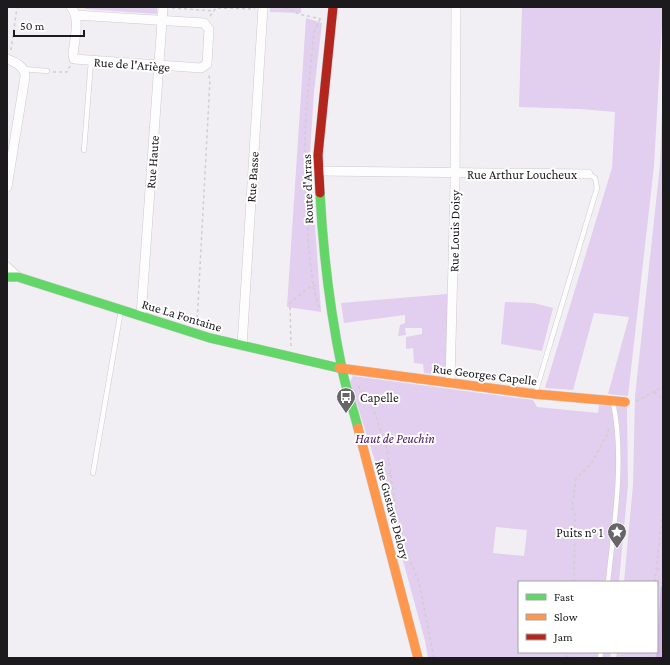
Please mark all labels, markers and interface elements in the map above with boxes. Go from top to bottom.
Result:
scale bar [14,12,84,38]
text: 50 m [20,19,45,33]
street label: Rue de l'Ariège [93,54,171,75]
street label: Rue Haute [143,135,162,189]
street label: Rue Basse [243,151,262,203]
street label: Route d'Arras [299,154,316,224]
street label: Rue Arthur Loucheux [467,167,577,182]
street label: Rue Louis Doisy [446,189,463,272]
street label: Rue La Fontaine [140,296,224,335]
street label: Rue Georges Capelle [432,361,538,388]
bus stop icon: Capelle [335,386,357,414]
place label: Capelle [360,390,399,405]
park label: Haut de Peuchin [355,431,435,446]
street label: Rue Gustave Delory [372,459,413,562]
place icon: Puits n° 1 [606,521,628,549]
place label: Puits n° 1 [556,525,603,540]
legend [518,581,658,653]
text: Fast [554,590,575,604]
text: Slow [554,610,578,624]
text: Jam [553,630,573,644]

